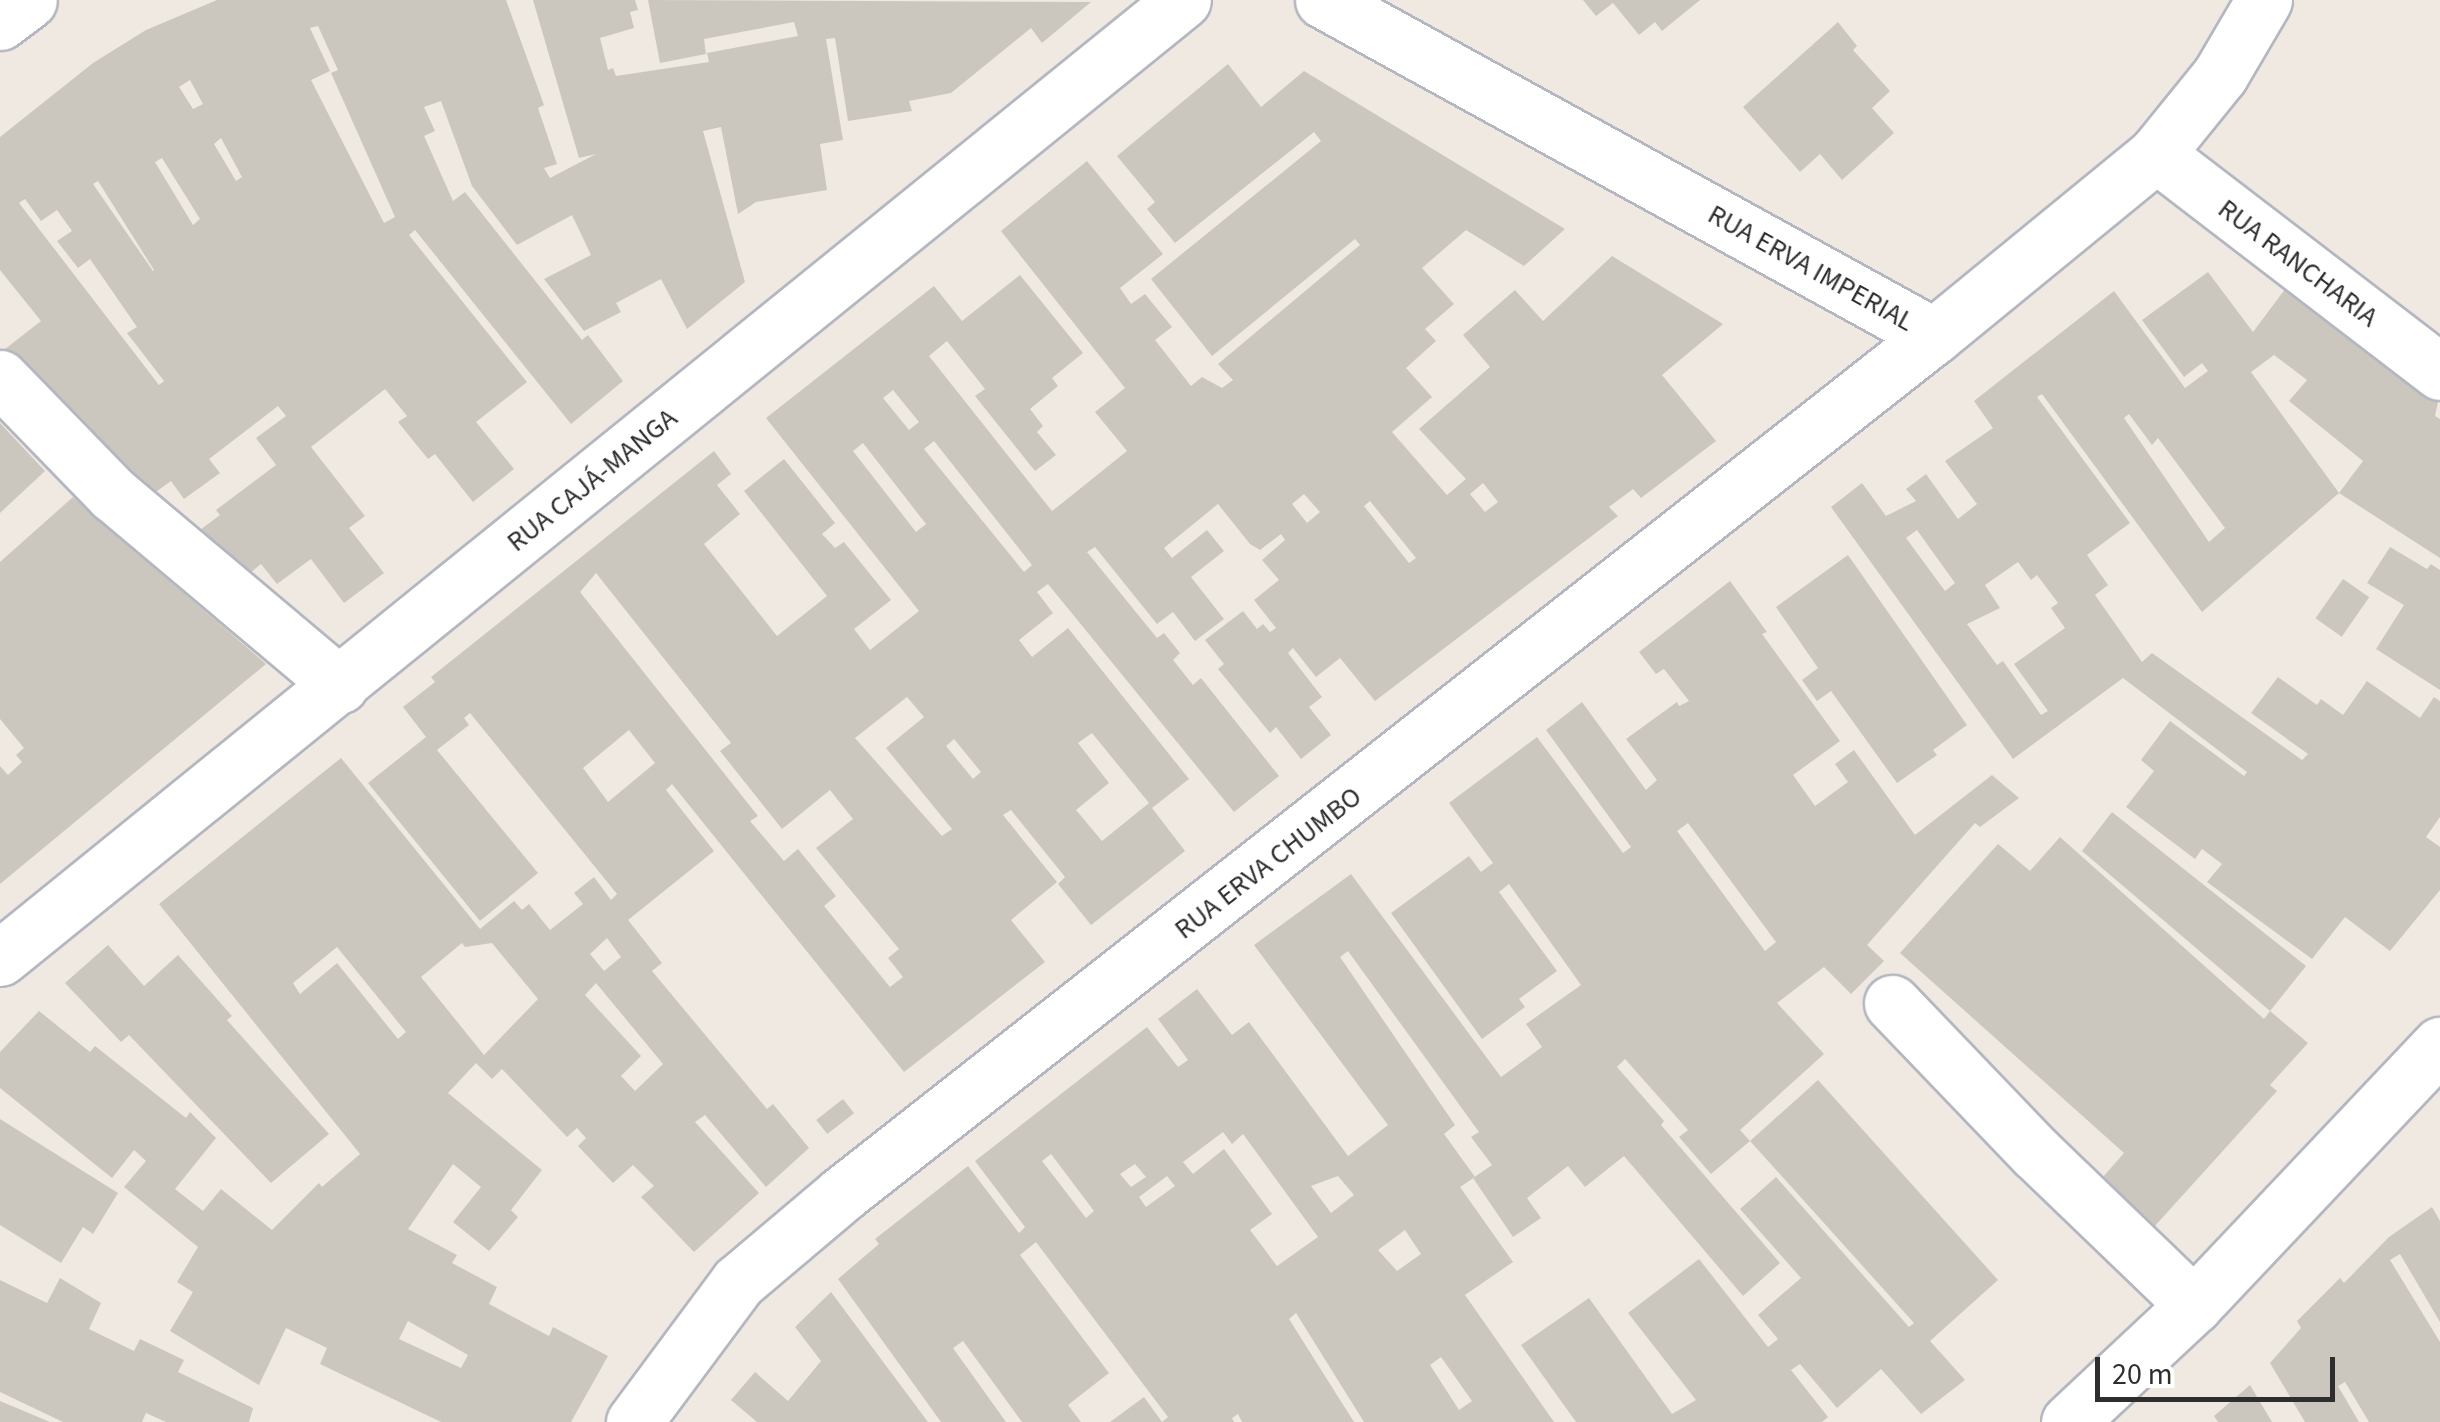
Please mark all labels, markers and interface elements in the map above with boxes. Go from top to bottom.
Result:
street label: RUA RANCHARIA [2211,192,2385,334]
street label: RUA ERVA IMPERIAL [1702,197,1920,339]
street label: RUA CAJÁ-MANGA [500,401,684,559]
street label: RUA ERVA CHUMBO [1168,780,1368,946]
scale bar [2100,1337,2340,1399]
text: 20 m [2112,1353,2173,1396]

